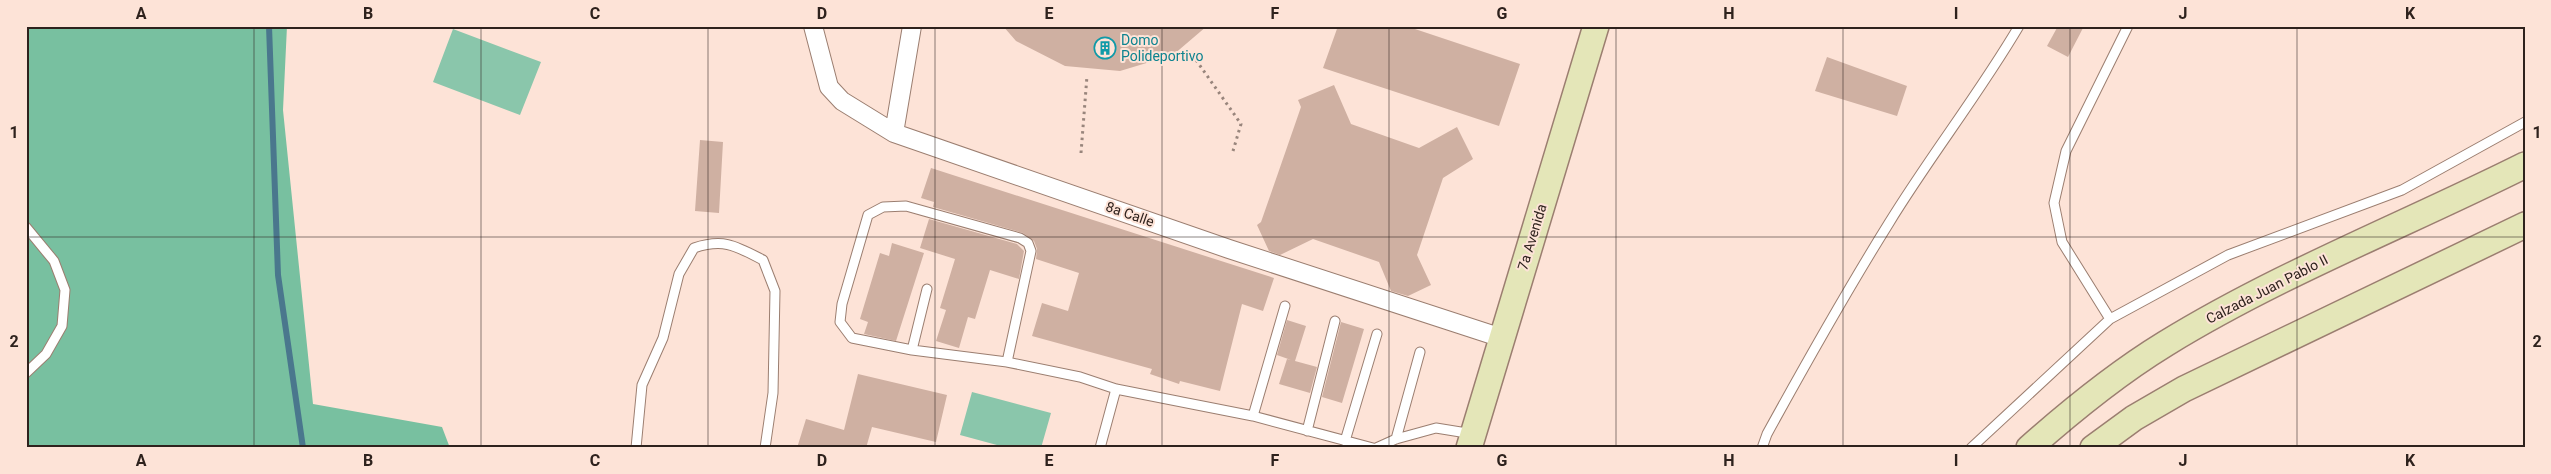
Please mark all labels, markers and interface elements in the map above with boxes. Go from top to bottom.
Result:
text: A [136,4,147,23]
text: B [363,4,373,23]
text: C [590,4,600,23]
text: D [817,4,827,23]
text: E [1045,4,1054,23]
text: F [1271,4,1280,23]
text: G [1497,4,1508,23]
text: H [1723,4,1735,23]
text: I [1954,4,1958,23]
text: J [2179,4,2187,23]
text: K [2405,4,2416,23]
place label: Domo Polideportivo [1121,32,1203,64]
building icon: Domo Polideportivo [1093,36,1117,60]
text: 1 [9,123,19,142]
text: 1 [2532,123,2542,142]
street label: 8a Calle [1104,198,1156,230]
street label: 7a Avenida [1514,202,1550,272]
street label: Calzada Juan Pablo II [2203,251,2331,327]
text: 2 [9,332,19,351]
text: 2 [2532,332,2542,351]
text: A [136,451,147,470]
text: B [363,451,373,470]
text: C [590,451,600,470]
text: D [817,451,827,470]
text: E [1045,451,1054,470]
text: F [1271,451,1280,470]
text: G [1497,451,1508,470]
text: H [1723,451,1735,470]
text: I [1954,451,1958,470]
text: J [2179,451,2187,470]
text: K [2405,451,2416,470]

